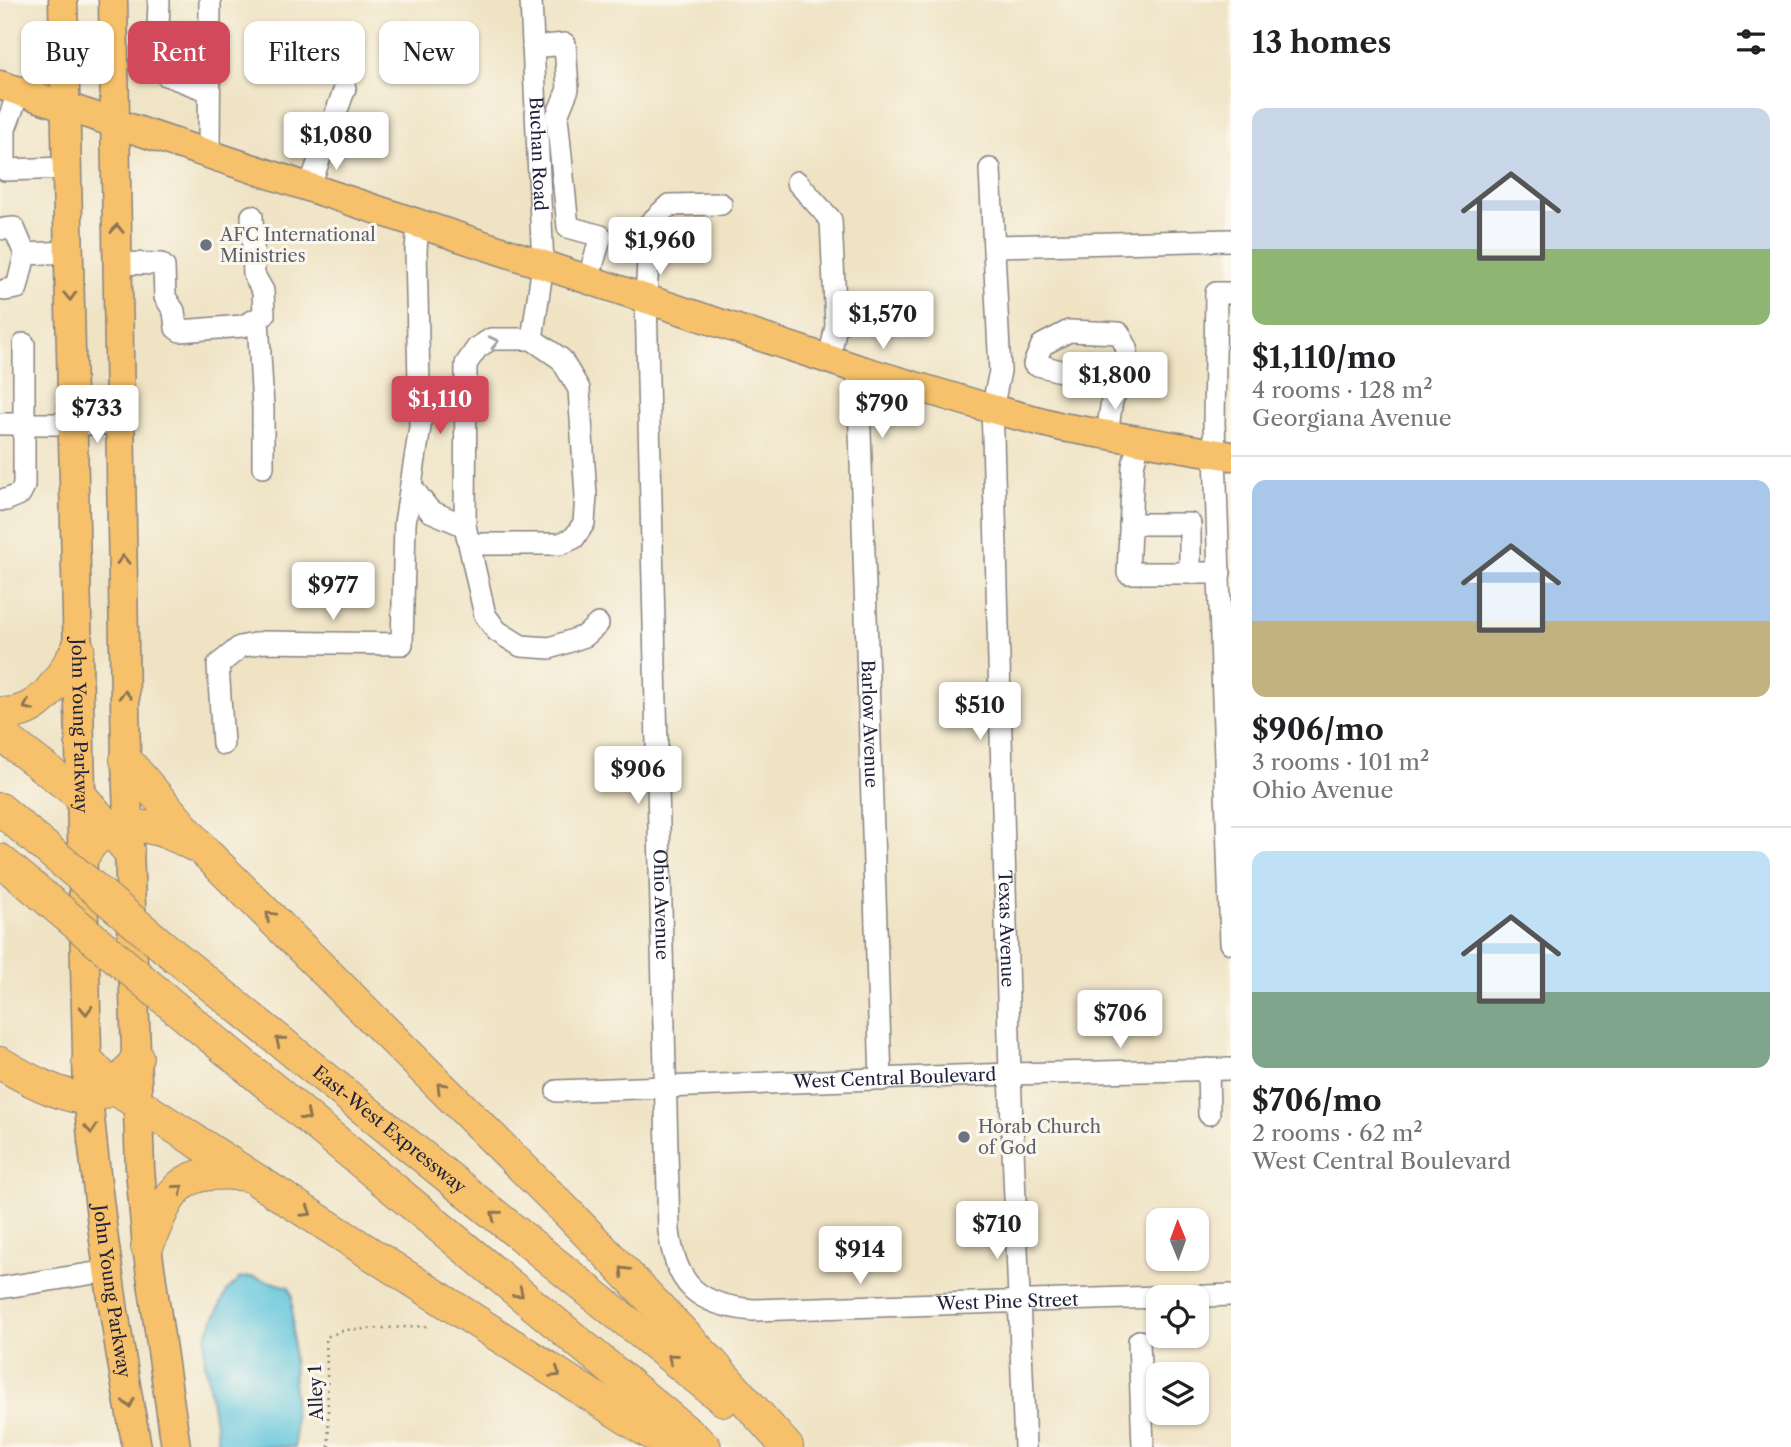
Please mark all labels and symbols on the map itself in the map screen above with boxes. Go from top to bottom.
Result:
street label: Buchan Road [524,96,552,212]
pin: $1,080 [279,113,393,172]
pin: $1,960 [603,218,717,277]
one-way arrow [110,223,125,234]
place label: AFC International Ministries [219,224,376,267]
marker: AFC International Ministries [198,237,214,253]
one-way arrow [63,291,78,302]
pin: $1,570 [826,292,940,351]
one-way arrow [488,335,500,350]
pin: $1,800 [1058,352,1172,412]
pin: $1,110 [383,376,497,436]
pin: $790 [841,380,923,440]
pin: $733 [56,386,138,445]
one-way arrow [115,555,131,565]
pin: $977 [292,562,374,622]
street label: John Young Parkway [66,635,93,814]
street label: Barlow Avenue [856,659,883,788]
pin: $510 [939,682,1021,742]
one-way arrow [117,689,133,699]
one-way arrow [23,698,35,712]
pin: $906 [597,746,679,806]
street label: Ohio Avenue [649,849,673,960]
street label: Texas Avenue [994,870,1019,988]
one-way arrow [266,912,278,924]
pin: $706 [1079,990,1161,1050]
one-way arrow [79,1005,94,1016]
one-way arrow [275,1037,288,1049]
street label: East-West Expressway [308,1061,471,1199]
street label: West Central Boulevard [792,1064,997,1093]
one-way arrow [436,1083,449,1096]
one-way arrow [298,1108,311,1120]
place label: Horab Church of God [978,1116,1101,1159]
one-way arrow [83,1124,98,1135]
marker: Horab Church of God [956,1129,972,1145]
one-way arrow [171,1185,184,1197]
street label: John Young Parkway [88,1201,136,1380]
pin: $710 [956,1202,1038,1261]
one-way arrow [299,1204,312,1217]
north arrow [1146,1208,1209,1270]
one-way arrow [490,1210,502,1223]
pin: $914 [819,1226,901,1286]
one-way arrow [620,1266,633,1279]
one-way arrow [512,1284,524,1297]
street label: West Pine Street [935,1289,1079,1315]
one-way arrow [667,1354,680,1366]
street label: Alley 1 [304,1364,328,1422]
one-way arrow [549,1365,562,1378]
one-way arrow [120,1397,135,1409]

